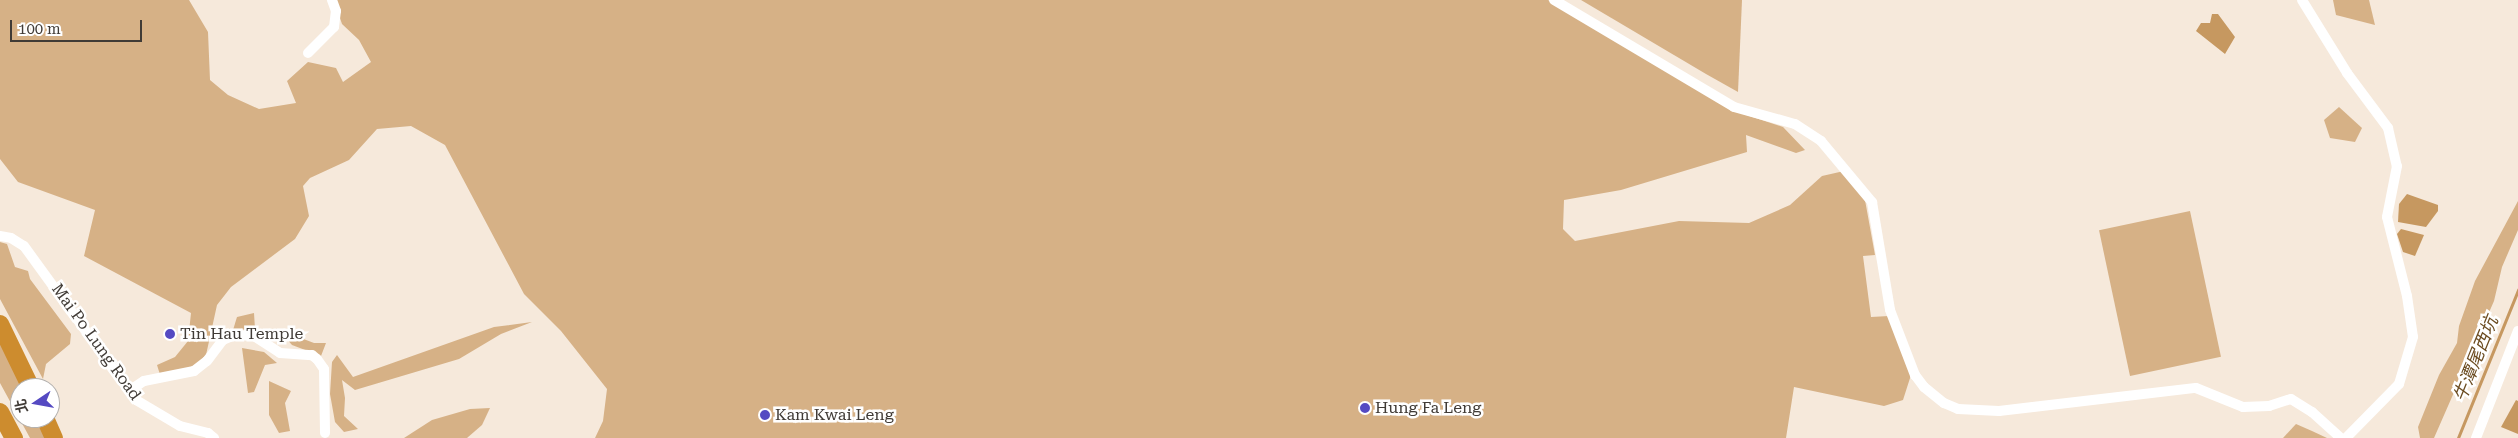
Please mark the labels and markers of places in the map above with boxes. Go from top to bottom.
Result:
place label: Tin Hau Temple [180,324,303,344]
marker: Tin Hau Temple [164,328,176,340]
place label: Hung Fa Leng [1375,398,1481,418]
marker: Hung Fa Leng [1359,402,1371,414]
place label: Kam Kwai Leng [775,405,894,425]
marker: Kam Kwai Leng [759,409,771,421]

